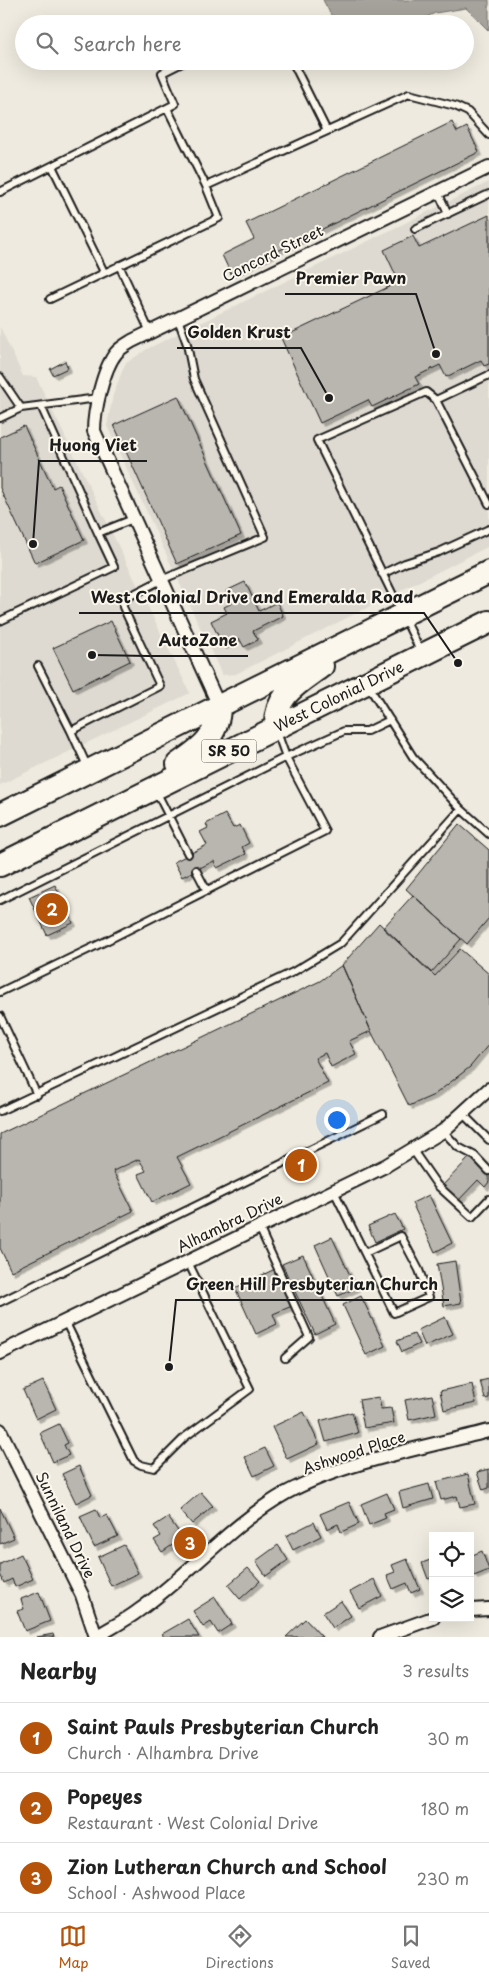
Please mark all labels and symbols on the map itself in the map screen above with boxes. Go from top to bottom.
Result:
street label: Concord Street [218,218,327,287]
callout: Premier Pawn [285,263,416,294]
text: Premier Pawn [296,265,407,289]
callout: Golden Krust [177,317,301,348]
text: Golden Krust [187,319,291,343]
callout: Huong Viet [39,430,147,461]
text: Huong Viet [49,432,137,456]
callout: West Colonial Drive and Emeralda Road [79,582,424,613]
text: West Colonial Drive and Emeralda Road [91,584,413,608]
callout: AutoZone [149,625,248,656]
text: AutoZone [159,627,237,651]
street label: West Colonial Drive [270,654,407,737]
road number: SR 50 [202,739,256,762]
pin: 2 [36,890,68,928]
your location [324,1107,350,1133]
pin: 1 [285,1146,317,1184]
street label: Alhambra Drive [173,1186,286,1257]
callout: Green Hill Presbyterian Church [176,1269,449,1300]
text: Green Hill Presbyterian Church [186,1271,438,1295]
street label: Ashwood Place [299,1424,408,1479]
street label: Sunniland Drive [31,1467,102,1582]
pin: 3 [174,1524,206,1562]

